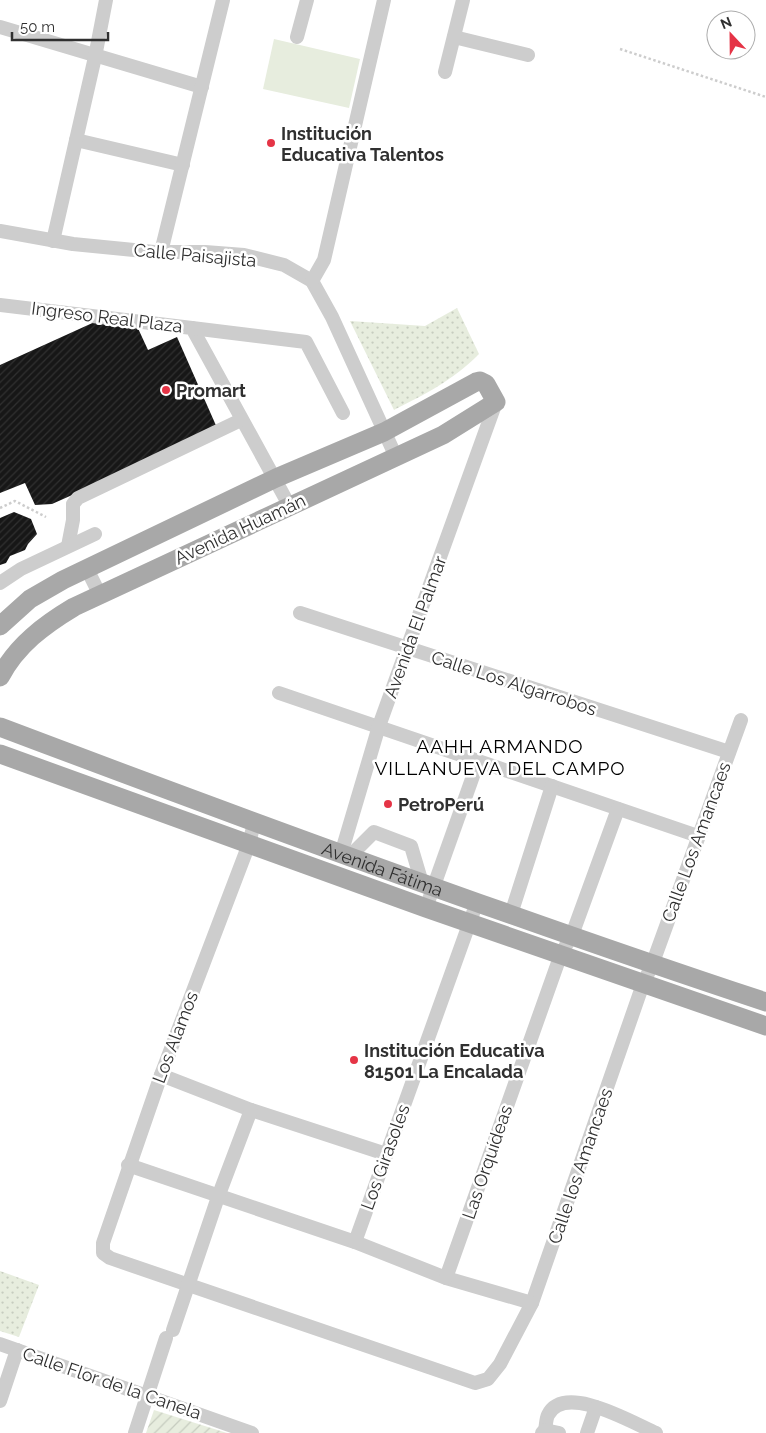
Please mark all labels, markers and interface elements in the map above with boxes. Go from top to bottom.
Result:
scale bar [12,10,109,42]
north arrow [706,10,756,60]
text: N [718,14,734,32]
text: 50 m [20,18,55,36]
place label: Institución Educativa Talentos [281,123,444,165]
marker: Institución Educativa Talentos [265,137,277,149]
street label: Calle Paisajista [133,239,257,271]
street label: Ingreso Real Plaza [30,297,184,337]
place label: Promart [176,380,246,401]
marker: Promart [160,384,172,396]
street label: Avenida Huamán [171,489,309,569]
street label: Avenida El Palmar [380,552,451,701]
street label: Calle Los Algarrobos [429,646,600,720]
district label: AAHH ARMANDO VILLANUEVA DEL CAMPO [374,735,626,779]
street label: Calle Los Amancaes [657,759,735,925]
place label: PetroPerú [398,794,484,815]
marker: PetroPerú [382,798,394,810]
street label: Avenida Fátima [319,837,446,900]
street label: Los Alamos [148,988,202,1086]
place label: Institución Educativa 81501 La Encalada [364,1040,545,1082]
marker: Institución Educativa 81501 La Encalada [348,1054,360,1066]
street label: Calle los Amancaes [543,1085,617,1247]
street label: Los Girasoles [356,1101,414,1213]
street label: Las Orquídeas [458,1102,516,1222]
street label: Calle Flor de la Canela [20,1343,204,1423]

